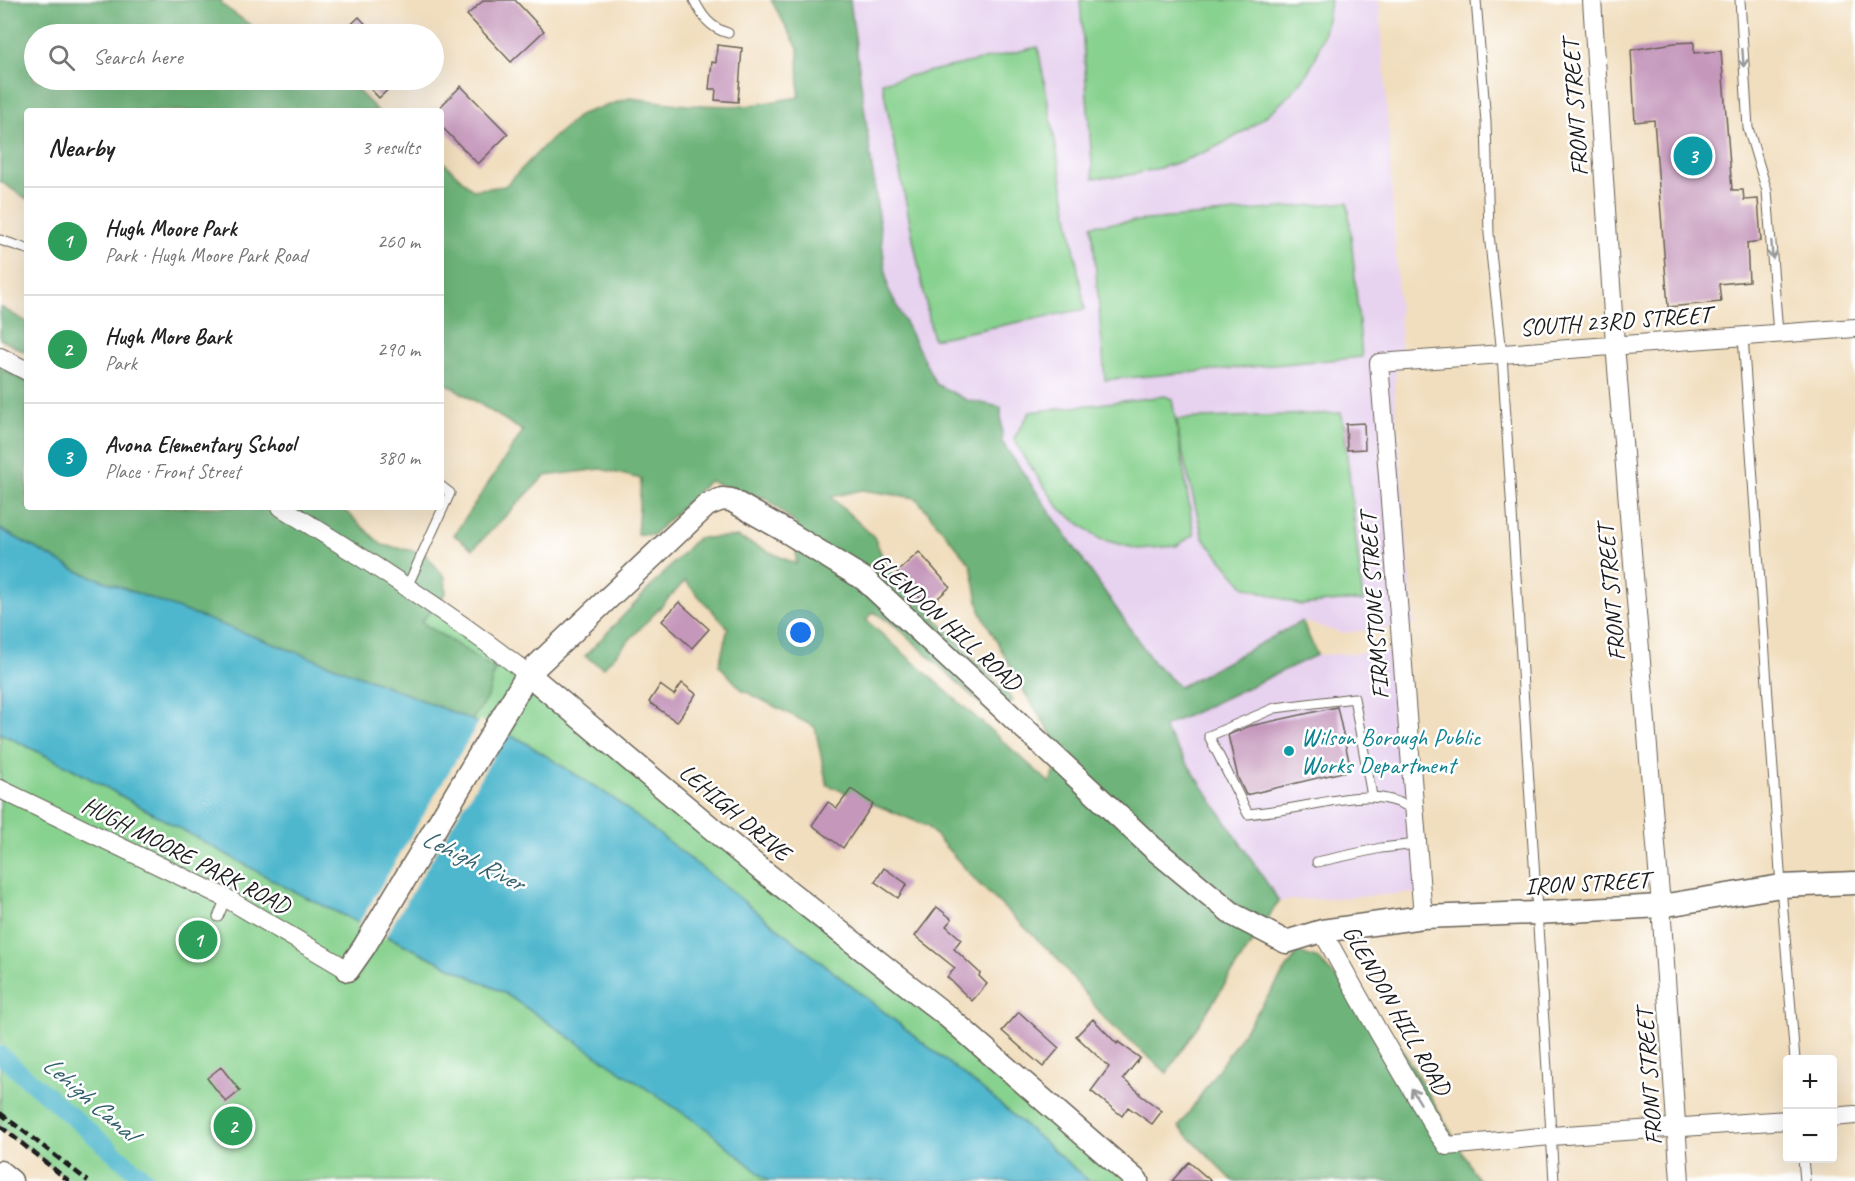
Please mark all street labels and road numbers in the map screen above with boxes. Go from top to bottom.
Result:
street label: FRONT STREET [1555,33,1595,177]
street label: SOUTH 23RD STREET [1519,299,1717,343]
street label: FIRMSTONE STREET [1352,507,1395,700]
street label: FRONT STREET [1590,518,1632,662]
street label: GLENDON HILL ROAD [866,547,1030,699]
street label: LEHIGH DRIVE [673,757,799,869]
street label: HUGH MOORE PARK ROAD [77,790,297,921]
street label: IRON STREET [1524,864,1656,901]
street label: GLENDON HILL ROAD [1336,920,1459,1102]
street label: FRONT STREET [1629,1002,1669,1146]

